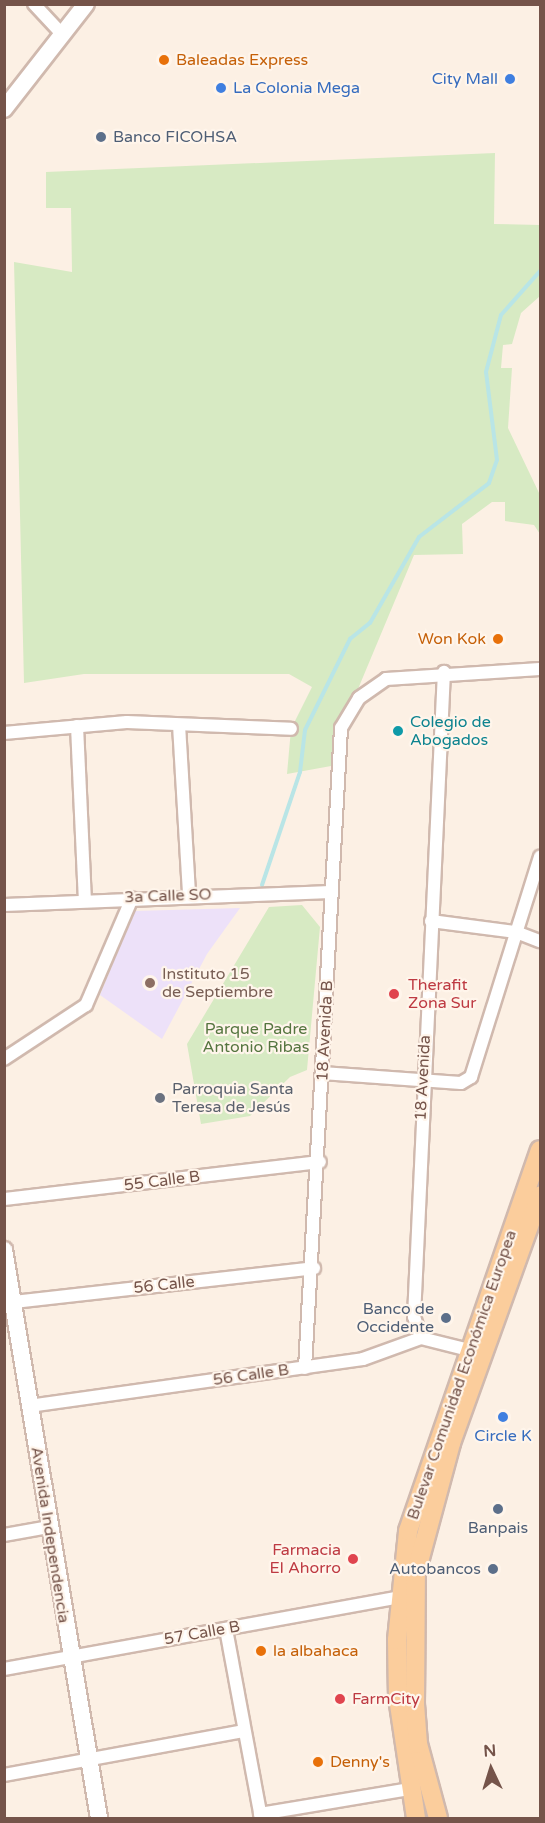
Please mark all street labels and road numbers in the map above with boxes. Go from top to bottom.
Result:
street label: 3a Calle SO [124,885,212,907]
street label: 18 Avenida B [313,980,337,1082]
street label: 18 Avenida [411,1035,435,1121]
street label: 55 Calle B [123,1167,201,1195]
street label: Bulevar Comunidad Económica Europea [403,1228,521,1522]
street label: 56 Calle [132,1272,196,1298]
street label: 56 Calle B [212,1360,290,1390]
street label: Avenida Independencia [27,1445,73,1625]
street label: 57 Calle B [163,1617,241,1649]

